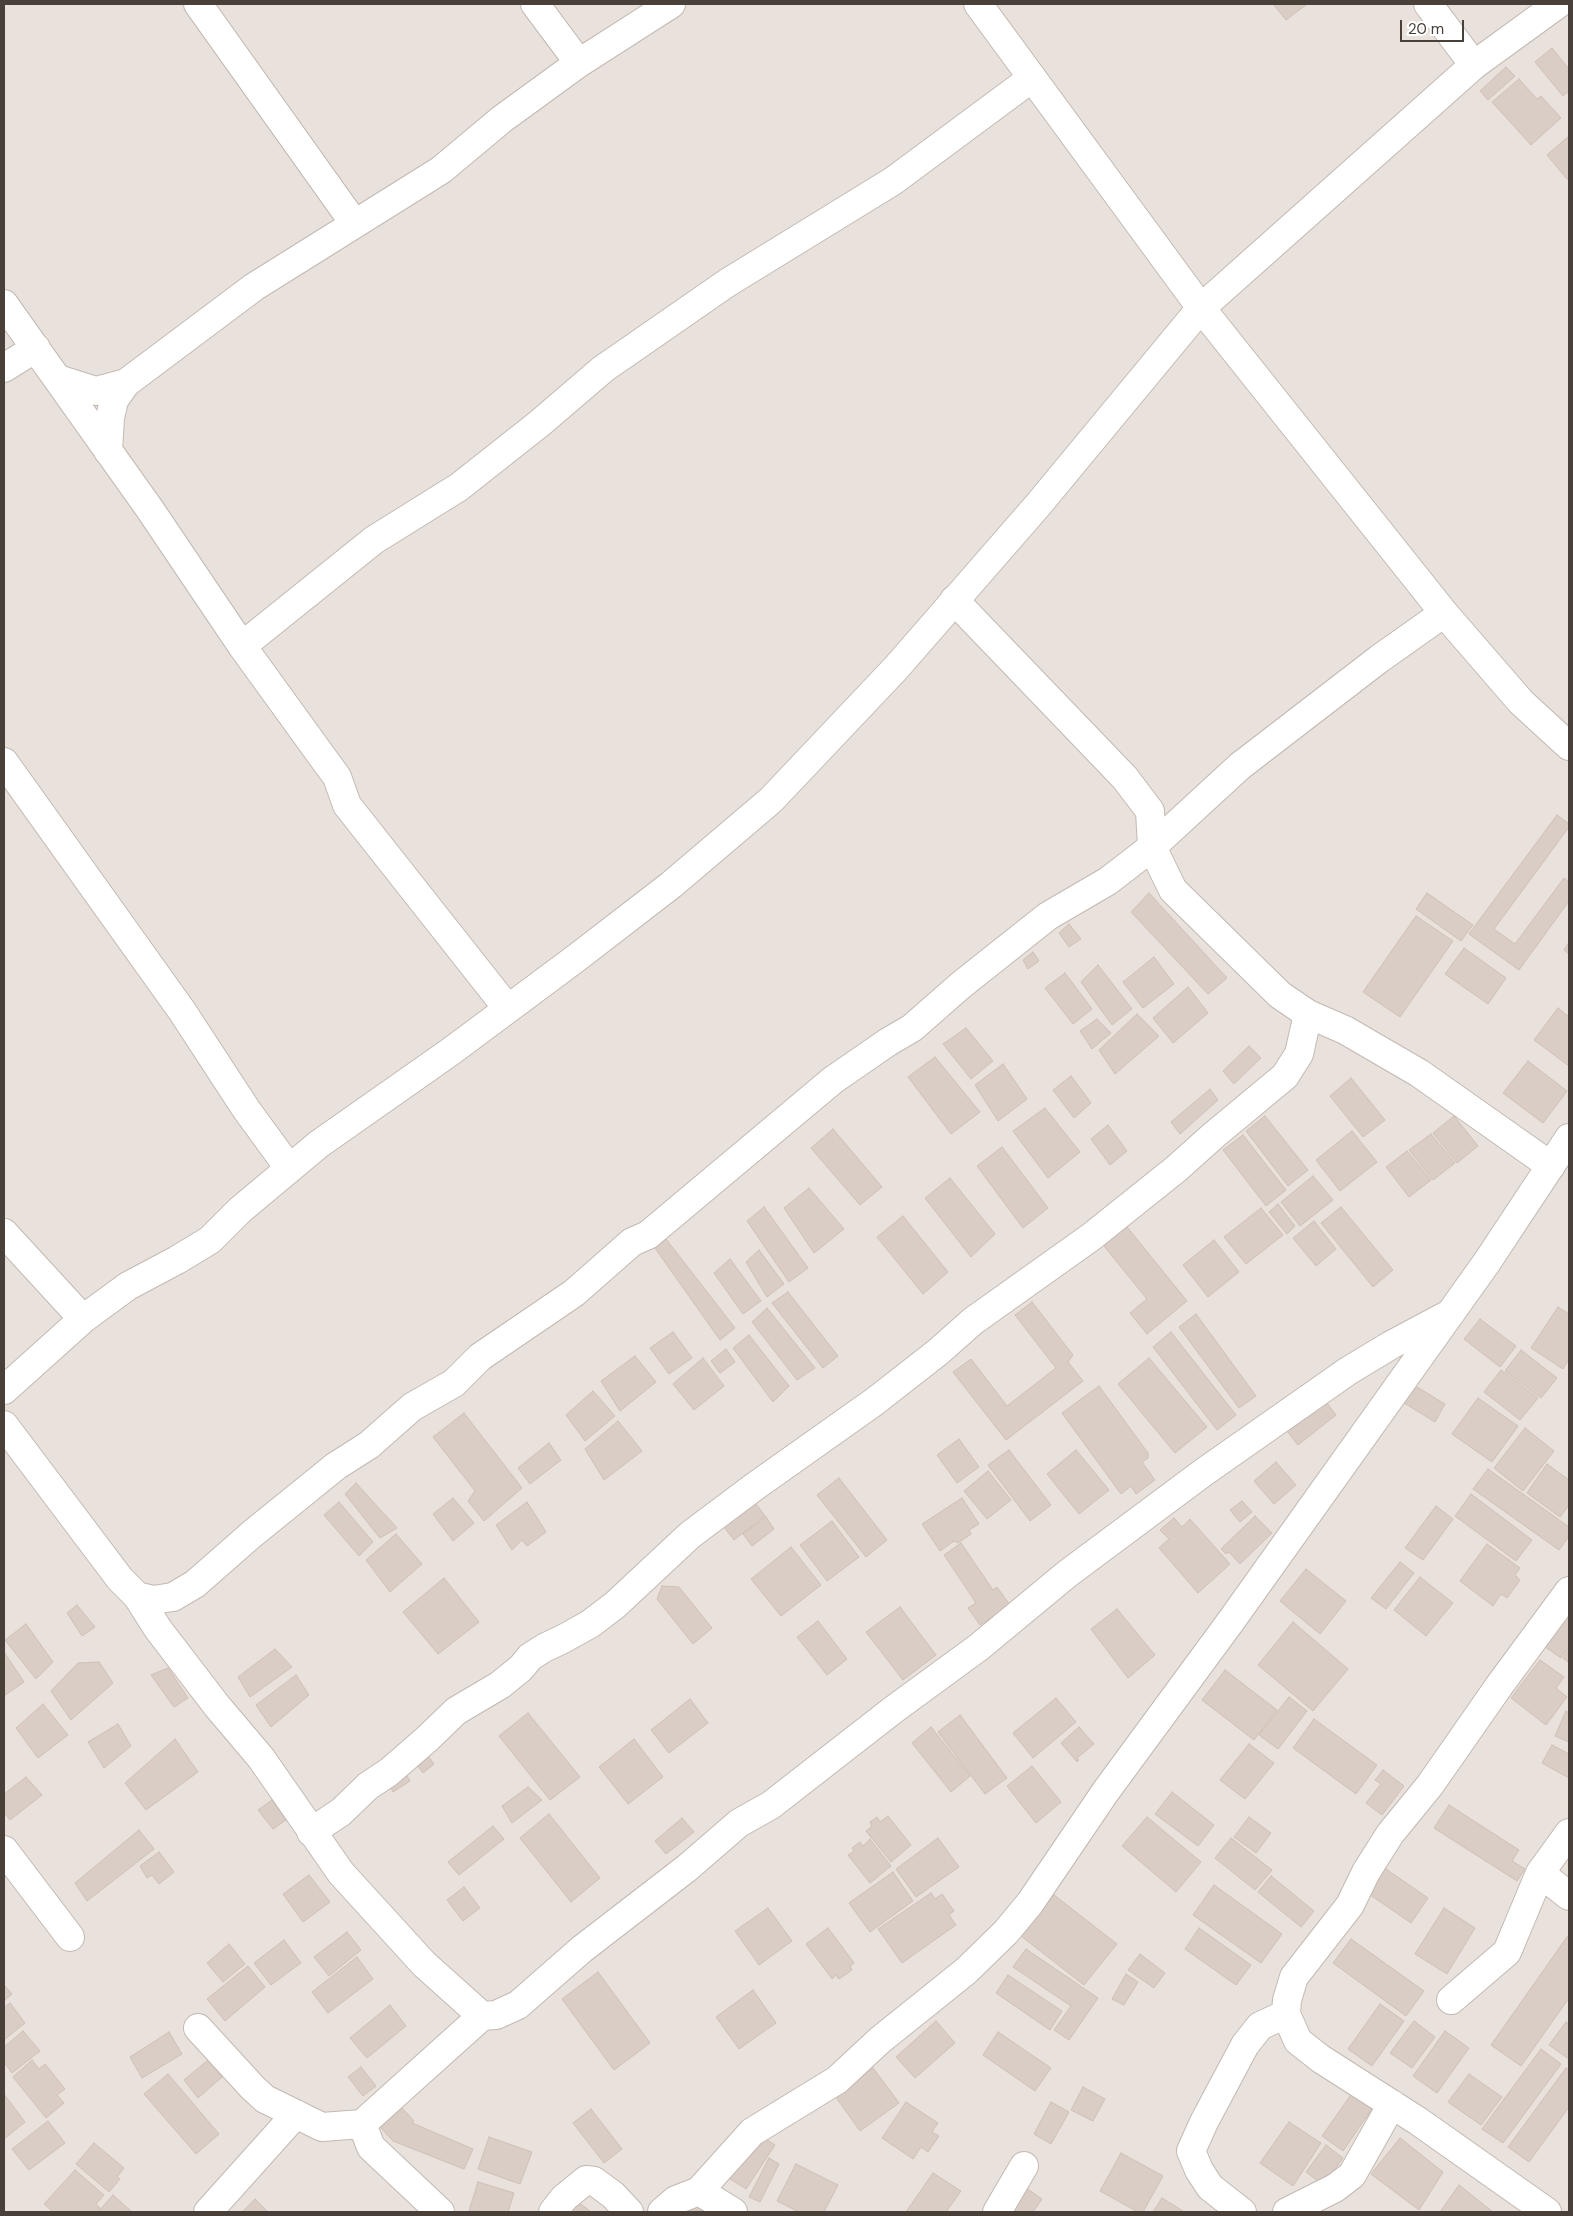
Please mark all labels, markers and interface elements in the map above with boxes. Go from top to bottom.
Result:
scale bar [1403,10,1467,42]
text: 20 m [1408,19,1444,39]

